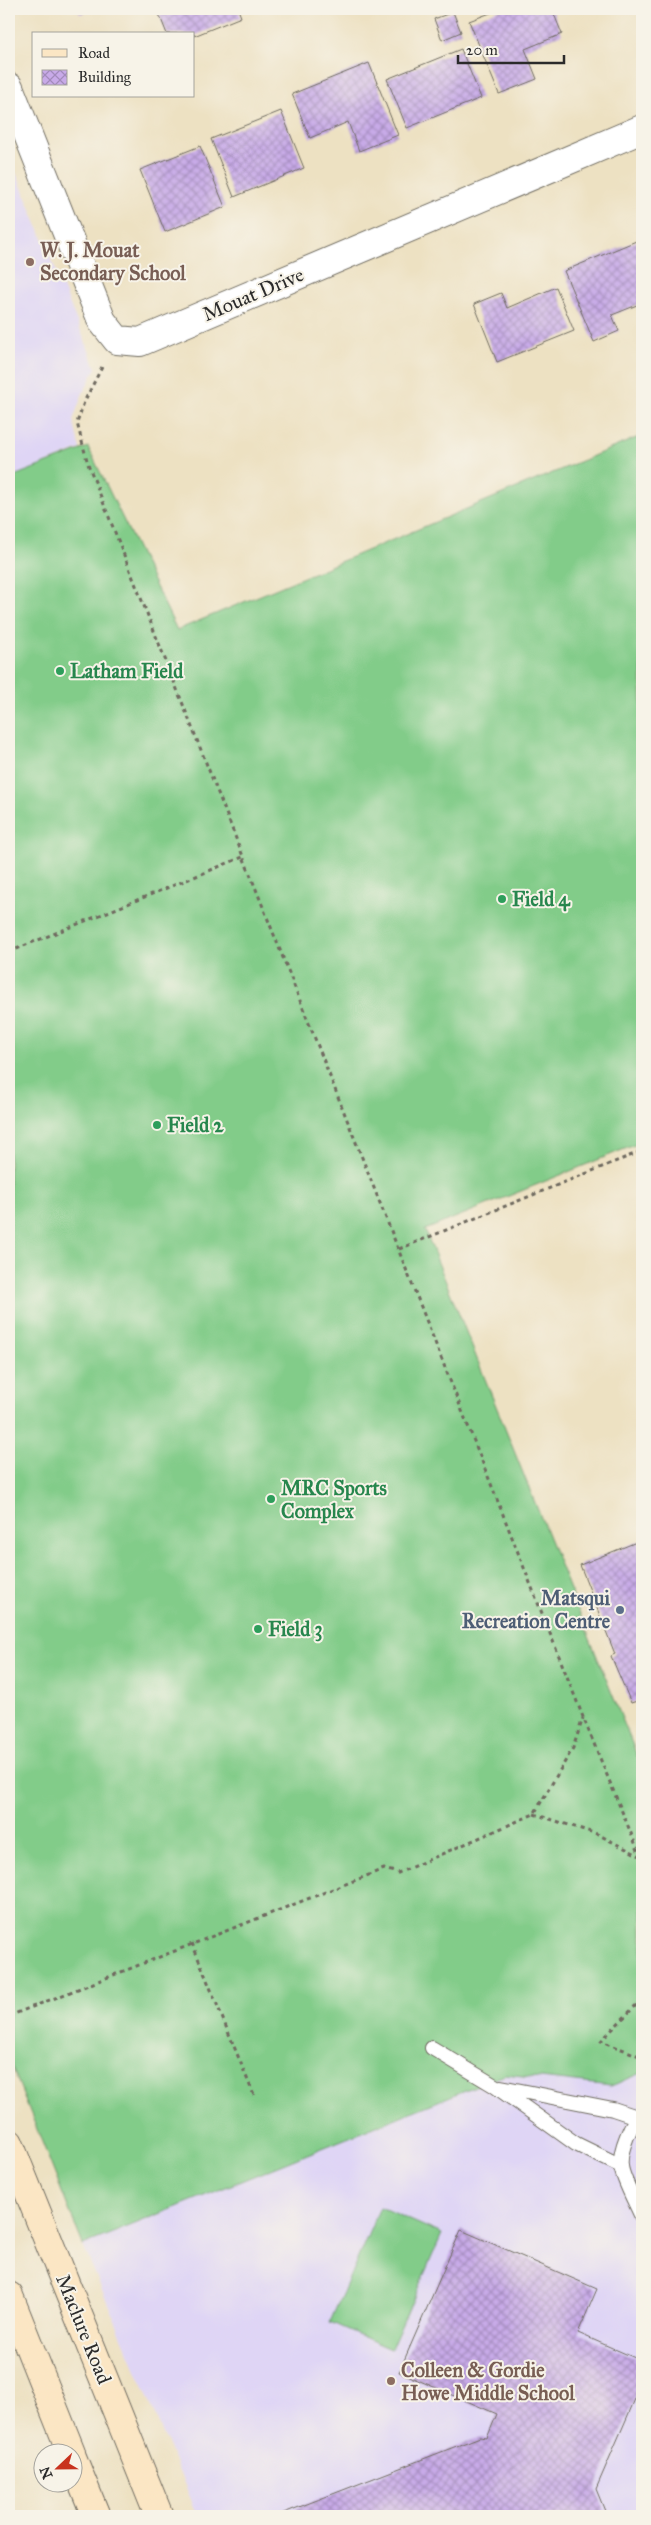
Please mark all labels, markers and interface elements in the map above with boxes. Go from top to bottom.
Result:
legend [32,32,195,98]
scale bar [458,32,565,64]
text: 20 m [466,41,498,59]
text: Road [78,44,110,62]
text: Building [78,68,132,86]
place label: W. J. Mouat Secondary School [40,238,186,286]
marker: W. J. Mouat Secondary School [24,256,36,268]
street label: Mouat Drive [199,262,307,326]
place label: Latham Field [70,659,184,683]
marker: Latham Field [54,665,66,677]
place label: Field 4 [512,887,571,912]
marker: Field 4 [496,893,508,905]
place label: Field 2 [167,1113,225,1137]
marker: Field 2 [151,1119,163,1131]
place label: MRC Sports Complex [281,1476,387,1524]
marker: MRC Sports Complex [265,1493,277,1505]
place label: Matsqui Recreation Centre [462,1586,611,1633]
marker: Matsqui Recreation Centre [614,1604,626,1616]
place label: Field 3 [268,1617,323,1642]
marker: Field 3 [252,1623,264,1635]
street label: Maclure Road [51,2271,117,2387]
place label: Colleen & Gordie Howe Middle School [401,2358,575,2405]
marker: Colleen & Gordie Howe Middle School [385,2375,397,2387]
north arrow [32,2442,82,2492]
text: N [36,2464,57,2481]

